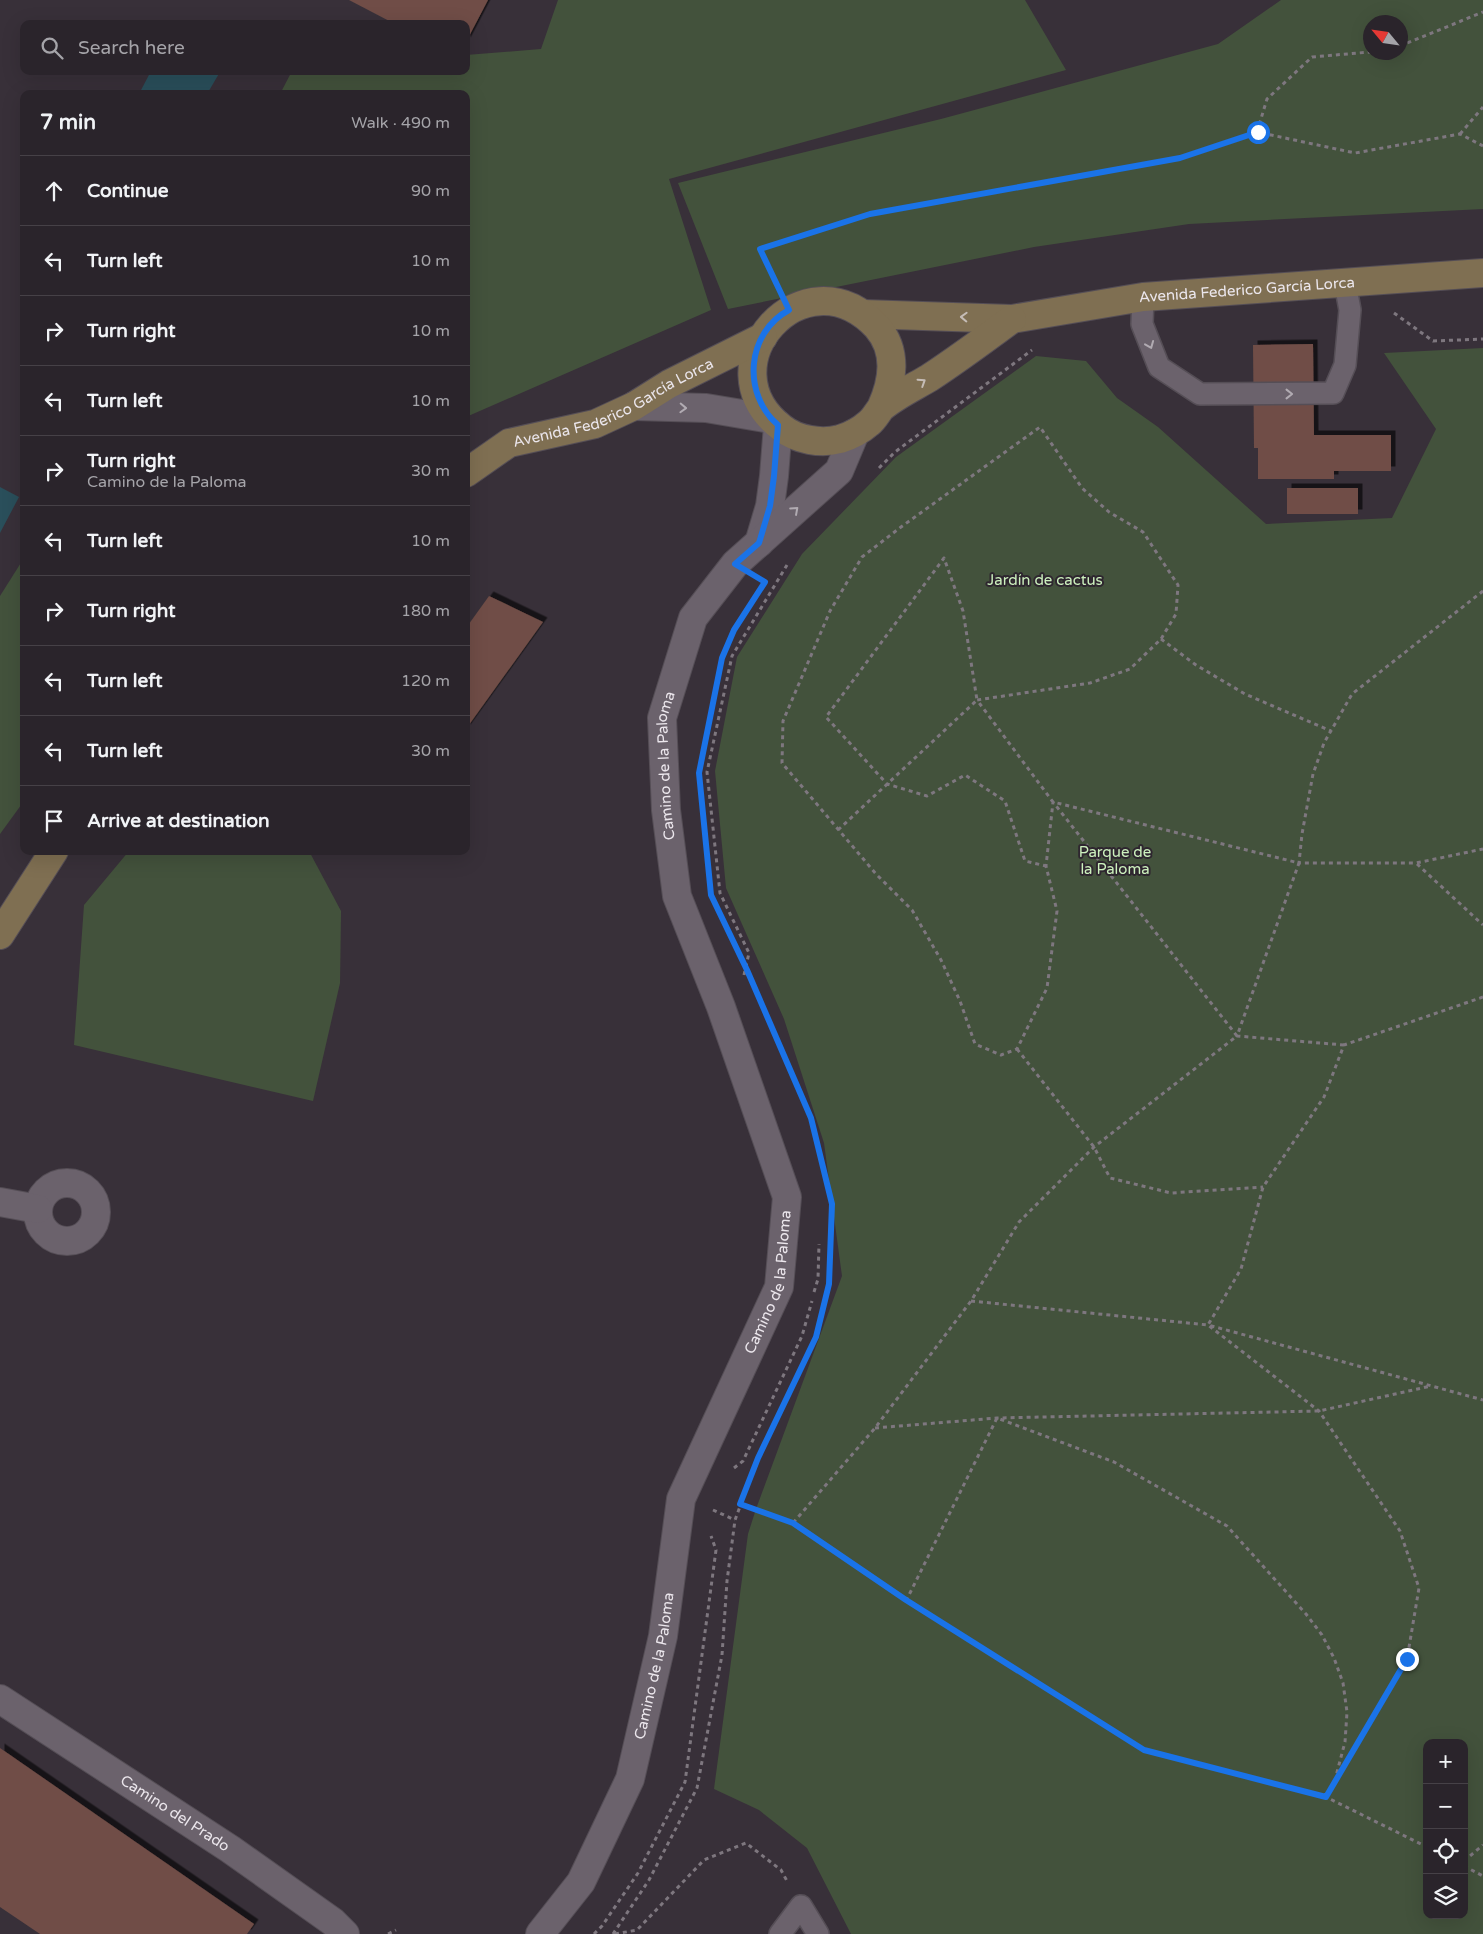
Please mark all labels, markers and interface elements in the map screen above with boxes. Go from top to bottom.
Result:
north arrow [1363,15,1408,60]
search box [20,20,470,75]
icon: search [38,34,66,62]
text: Search here [78,37,185,59]
text: 7 min [40,110,96,135]
text: Walk · 490 m [351,113,450,133]
route start [1247,121,1270,144]
icon: ahead [40,177,68,205]
text: Continue [87,180,169,202]
text: 90 m [411,181,450,201]
icon: left [40,247,68,275]
text: Turn left [87,250,163,272]
text: 10 m [411,251,450,271]
street label: Avenida Federico García Lorca [1138,273,1355,306]
one-way arrow [959,312,967,323]
icon: right [40,317,68,345]
text: Turn right [87,320,175,342]
text: 10 m [411,321,450,341]
one-way arrow [1144,340,1154,348]
street label: Avenida Federico García Lorca [511,354,716,451]
one-way arrow [916,379,926,388]
icon: left [40,387,68,415]
one-way arrow [1286,388,1294,399]
text: Turn left [87,390,163,412]
text: 10 m [411,391,450,411]
one-way arrow [679,402,687,413]
text: Turn right [87,450,175,472]
icon: right [40,457,68,485]
text: 30 m [411,461,450,481]
text: Camino de la Paloma [87,472,247,492]
one-way arrow [790,507,799,516]
icon: left [40,527,68,555]
text: Turn left [87,530,163,552]
text: 10 m [411,531,450,551]
park label: Jardín de cactus [987,571,1103,589]
icon: right [40,597,68,625]
text: Turn right [87,600,175,622]
text: 180 m [401,601,450,621]
icon: left [40,667,68,695]
text: Turn left [87,670,163,692]
text: 120 m [401,671,450,691]
street label: Camino de la Paloma [652,689,679,841]
icon: left [40,737,68,765]
text: Turn left [87,740,163,762]
text: 30 m [411,741,450,761]
icon: arrive [40,807,68,835]
text: Arrive at destination [87,810,270,832]
park label: Parque de la Paloma [1079,843,1151,878]
street label: Camino de la Paloma [740,1209,795,1357]
street label: Camino de la Paloma [630,1591,678,1741]
route end [1396,1648,1419,1671]
map controls [1423,1739,1468,1919]
button: + [1423,1739,1468,1784]
street label: Camino del Prado [117,1771,233,1855]
button: − [1423,1784,1468,1829]
button: locate [1423,1829,1468,1874]
button: layers [1423,1874,1468,1919]

